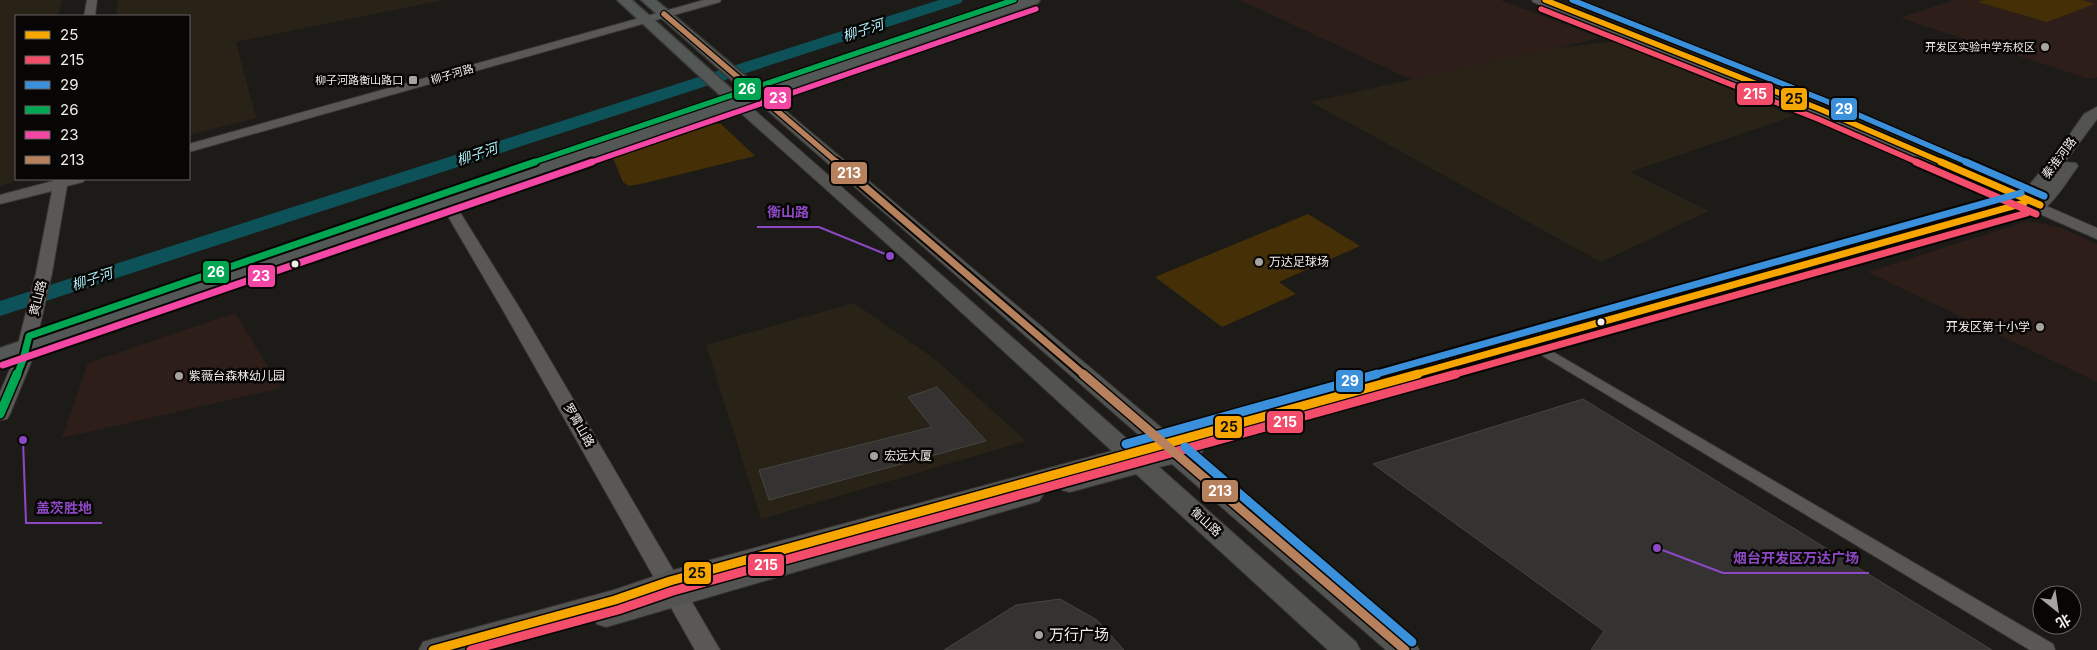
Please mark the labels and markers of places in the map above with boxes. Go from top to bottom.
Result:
place label: 开发区实验中学东校区 [1925,40,2035,54]
marker: 开发区实验中学东校区 [2039,41,2051,53]
place label: 柳子河路衡山路口 [315,73,403,87]
marker: 柳子河路衡山路口 [407,74,419,86]
callout: 衡山路 [757,198,819,227]
place label: 万达足球场 [1269,254,1329,269]
marker: 万达足球场 [1253,256,1265,268]
unlabelled marker [290,259,300,269]
unlabelled marker [1596,317,1606,327]
place label: 开发区第十小学 [1946,319,2030,334]
marker: 开发区第十小学 [2034,321,2046,333]
place label: 紫薇台森林幼儿园 [189,368,285,383]
marker: 紫薇台森林幼儿园 [173,370,185,382]
place label: 宏远大厦 [884,448,932,463]
marker: 宏远大厦 [868,450,880,462]
callout: 盖茨胜地 [26,494,102,523]
callout: 烟台开发区万达广场 [1723,544,1869,573]
place label: 万行广场 [1049,625,1109,644]
marker: 万行广场 [1033,629,1045,641]

